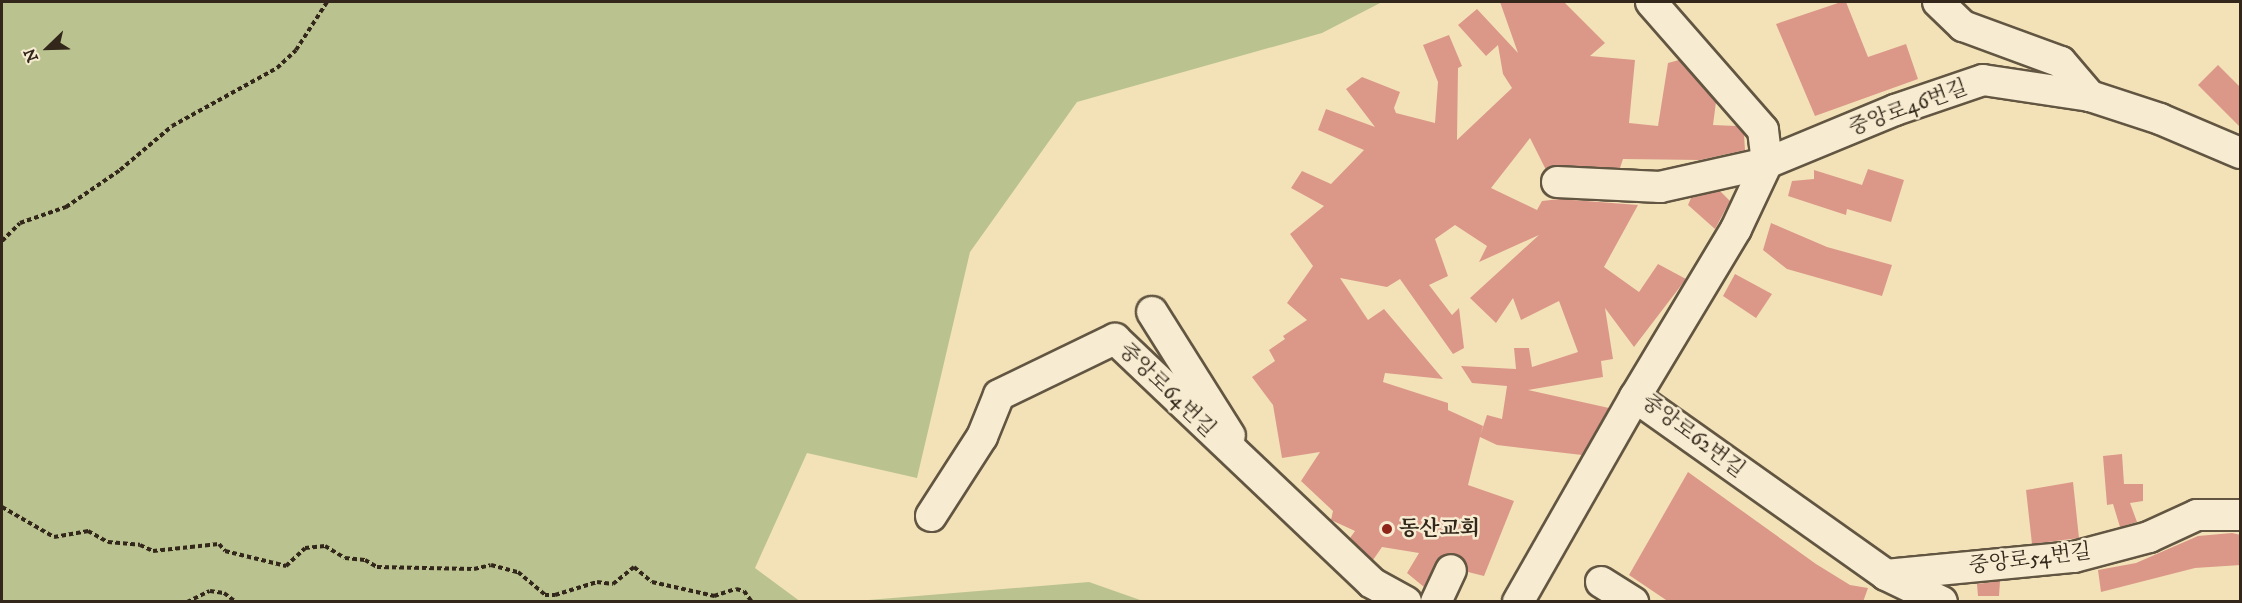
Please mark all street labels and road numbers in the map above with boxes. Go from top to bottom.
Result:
street label: 중앙로46번길 [1845,75,1971,141]
street label: 중앙로64번길 [1113,338,1221,442]
street label: 중앙로62번길 [1636,389,1750,483]
street label: 중앙로54번길 [1968,539,2092,579]

